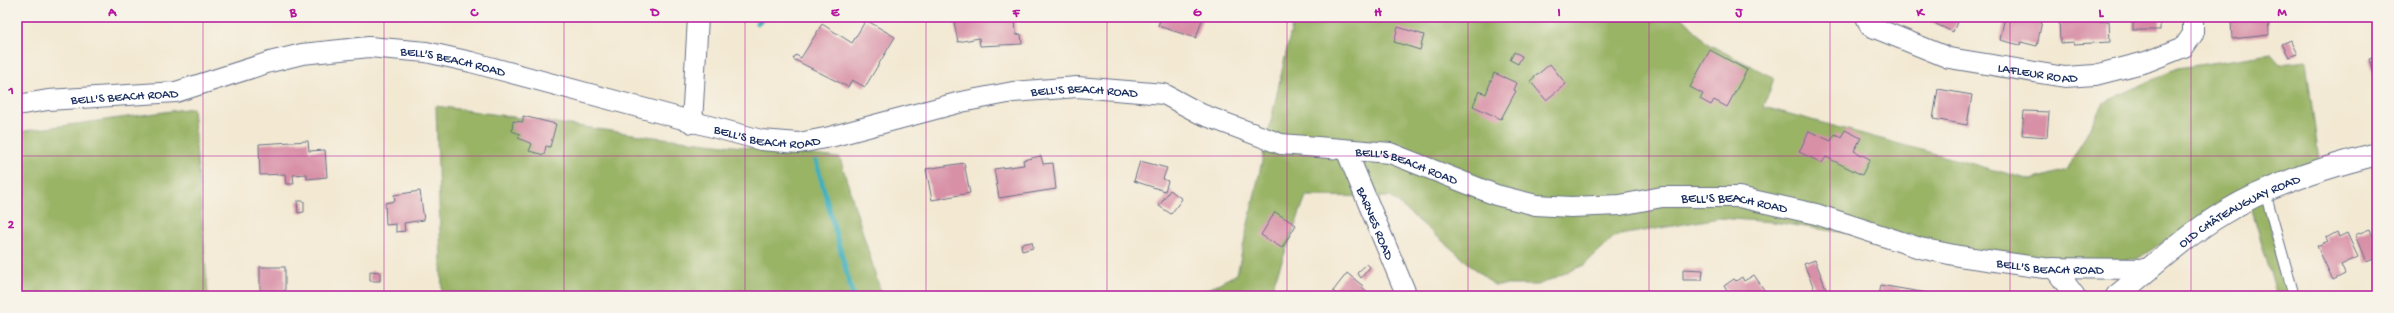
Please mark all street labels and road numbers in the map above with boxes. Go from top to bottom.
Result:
street label: BELL'S BEACH ROAD [399,45,507,81]
street label: LAFLEUR ROAD [1997,61,2079,87]
street label: BELL'S BEACH ROAD [1029,82,1139,102]
street label: BELL'S BEACH ROAD [69,87,179,109]
street label: BELL'S BEACH ROAD [711,122,822,153]
street label: BELL'S BEACH ROAD [1354,145,1460,189]
street label: OLD CHÂTEAUGUAY ROAD [2176,172,2303,252]
street label: BARNES ROAD [1352,184,1396,263]
street label: BELL'S BEACH ROAD [1680,192,1789,218]
street label: BELL'S BEACH ROAD [1994,256,2104,279]

